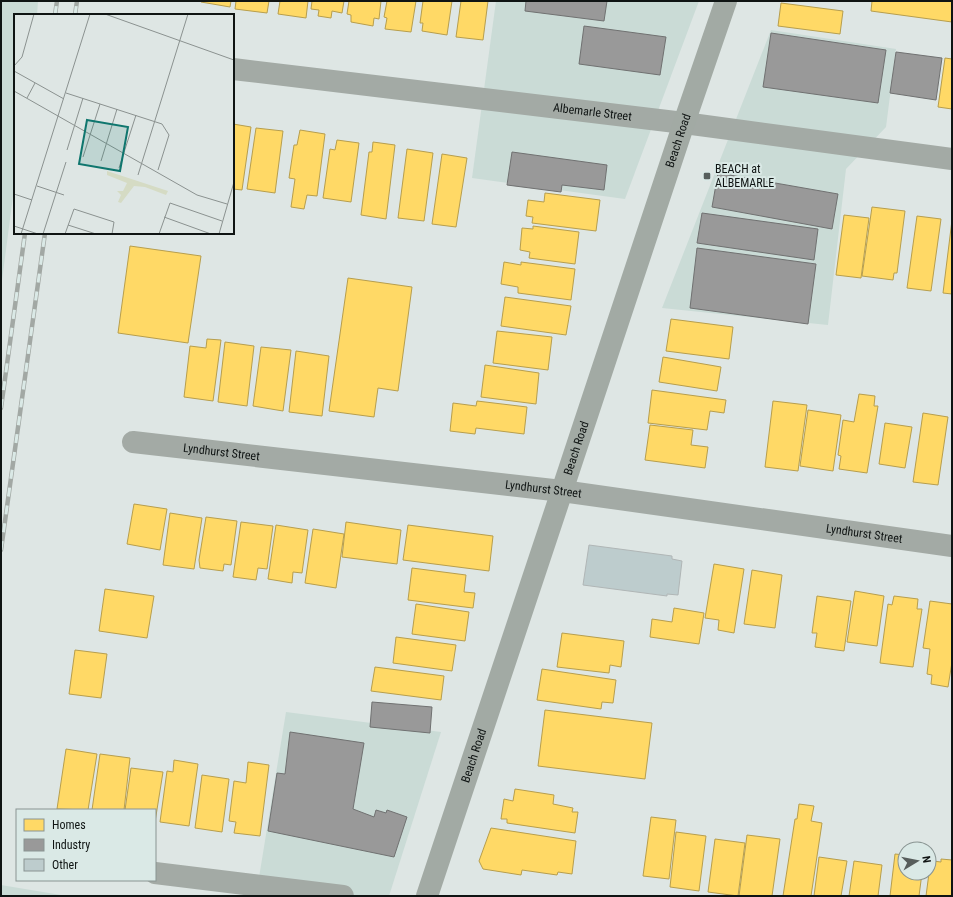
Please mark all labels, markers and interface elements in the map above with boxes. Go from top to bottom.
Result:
inset map [14,14,234,234]
street label: Albemarle Street [552,100,633,124]
street label: Beach Road [663,112,694,170]
place label: BEACH at ALBEMARLE [715,162,774,190]
marker: BEACH at ALBEMARLE [702,171,712,181]
street label: Beach Road [561,419,592,477]
street label: Lyndhurst Street [182,441,261,463]
street label: Lyndhurst Street [504,478,583,501]
street label: Lyndhurst Street [825,521,904,546]
street label: Beach Road [458,727,489,784]
legend [16,809,156,881]
text: Homes [52,818,86,832]
text: Industry [52,838,90,852]
north arrow [897,841,937,881]
text: N [919,855,933,864]
text: Other [52,858,78,872]

